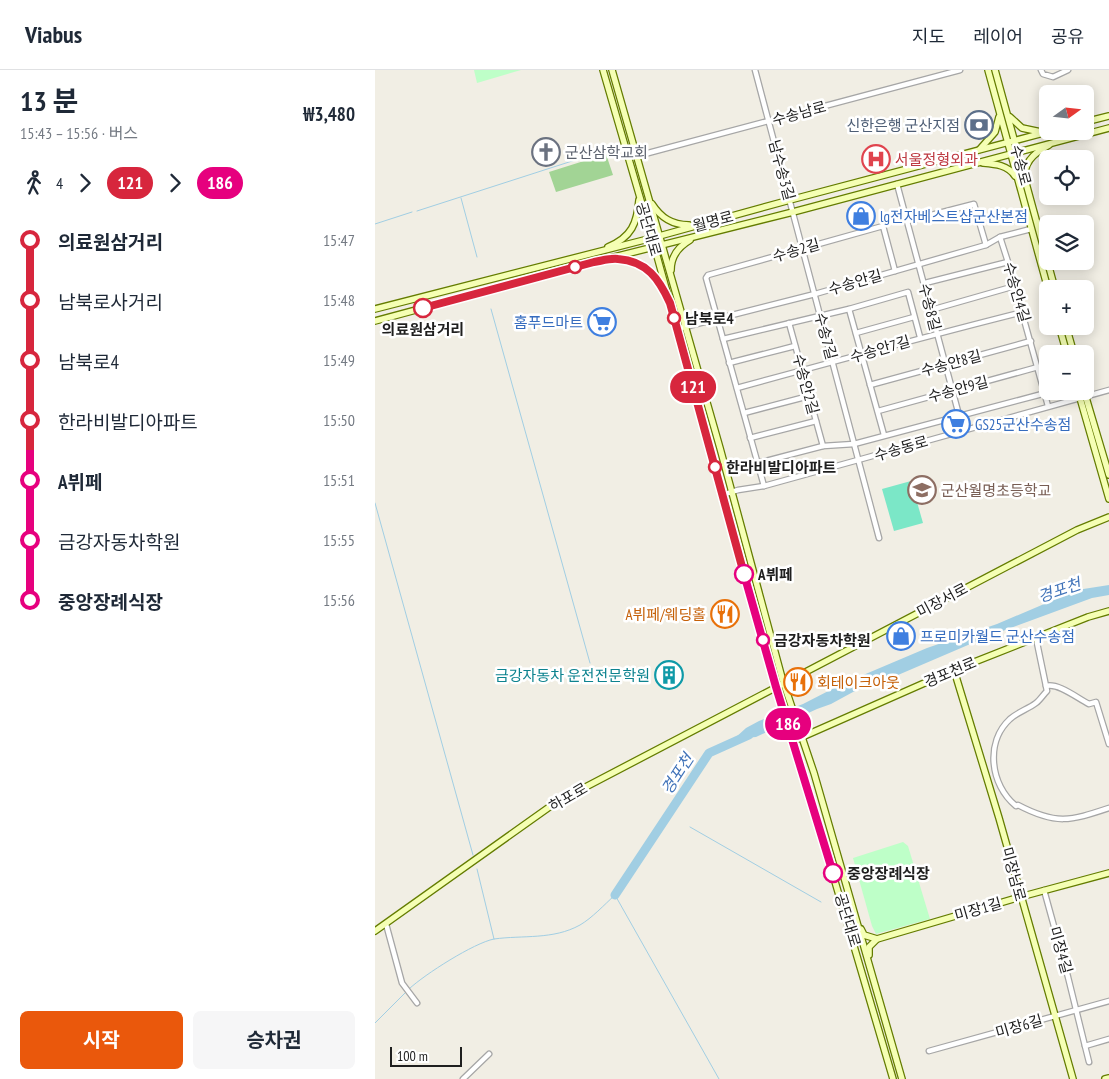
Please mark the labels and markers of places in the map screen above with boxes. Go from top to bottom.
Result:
bank icon: 신한은행 군산지점 [964,110,994,140]
place label: 신한은행 군산지점 [846,116,960,135]
church icon: 군산삼학교회 [531,137,561,167]
place label: 군산삼학교회 [565,143,648,162]
hospital icon: 서울정형외과 [861,144,891,174]
place label: 서울정형외과 [895,150,978,169]
shop icon: lg전자베스트샵군산본점 [846,201,876,231]
place label: lg전자베스트샵군산본점 [880,207,1028,226]
unlabelled marker [568,260,582,274]
marker: 의료원삼거리 [413,298,433,318]
supermarket icon: 홈푸드마트 [587,307,617,337]
place label: 남북로4 [685,309,734,328]
marker: 남북로4 [667,311,681,325]
place label: 홈푸드마트 [514,313,583,332]
place label: 의료원삼거리 [382,320,464,339]
supermarket icon: GS25군산수송점 [941,409,971,439]
place label: GS25군산수송점 [975,415,1071,434]
place label: 한라비발디아파트 [726,458,837,477]
marker: 한라비발디아파트 [708,460,722,474]
school or university icon: 군산월명초등학교 [907,475,937,505]
place label: 군산월명초등학교 [941,481,1051,500]
marker: A뷔페 [734,564,754,584]
place label: A뷔페 [757,565,793,584]
restaurant icon: A뷔페/웨딩홀 [710,599,740,629]
place label: A뷔페/웨딩홀 [625,605,706,624]
shop icon: 프로미카월드 군산수송점 [886,621,916,651]
place label: 프로미카월드 군산수송점 [920,627,1075,646]
place label: 금강자동차학원 [774,631,871,650]
marker: 금강자동차학원 [756,633,770,647]
building icon: 금강자동차 운전전문학원 [654,660,684,690]
place label: 금강자동차 운전전문학원 [495,666,650,685]
restaurant icon: 회테이크아웃 [783,667,813,697]
place label: 회테이크아웃 [817,673,900,692]
marker: 중앙장례식장 [823,863,843,883]
place label: 중앙장례식장 [847,864,930,883]

